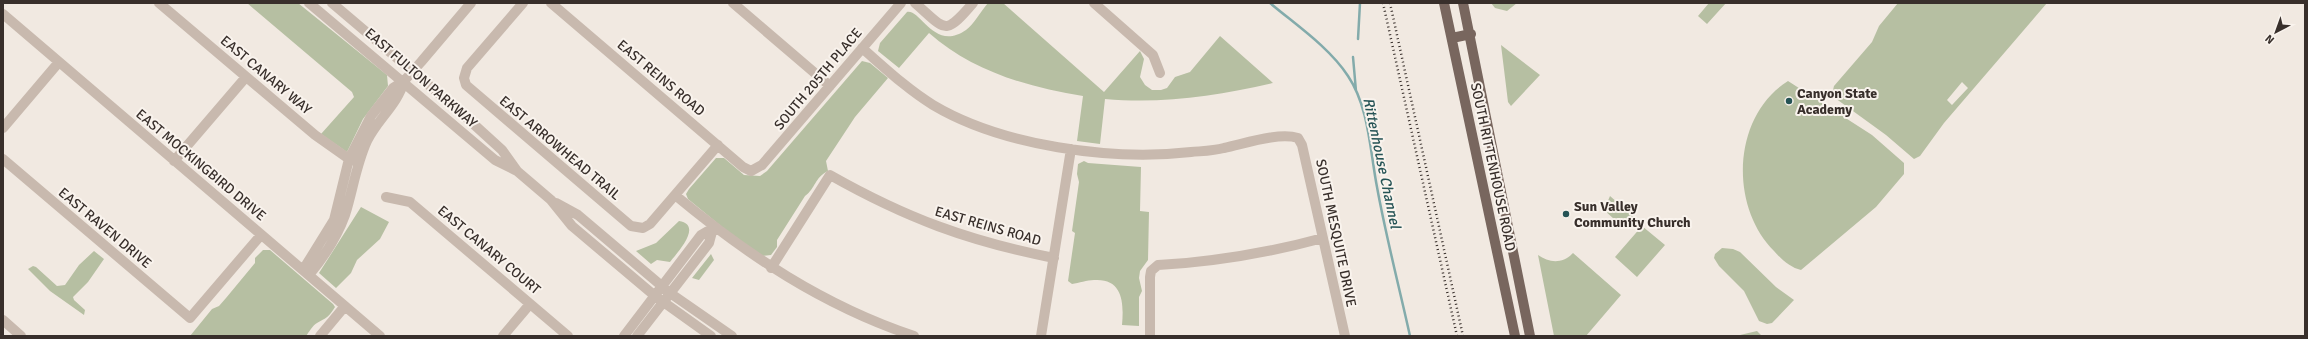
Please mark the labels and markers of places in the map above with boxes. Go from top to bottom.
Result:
place label: Canyon State Academy [1797,85,1877,118]
marker: Canyon State Academy [1784,96,1794,106]
place label: Sun Valley Community Church [1574,198,1691,231]
marker: Sun Valley Community Church [1561,209,1571,219]

